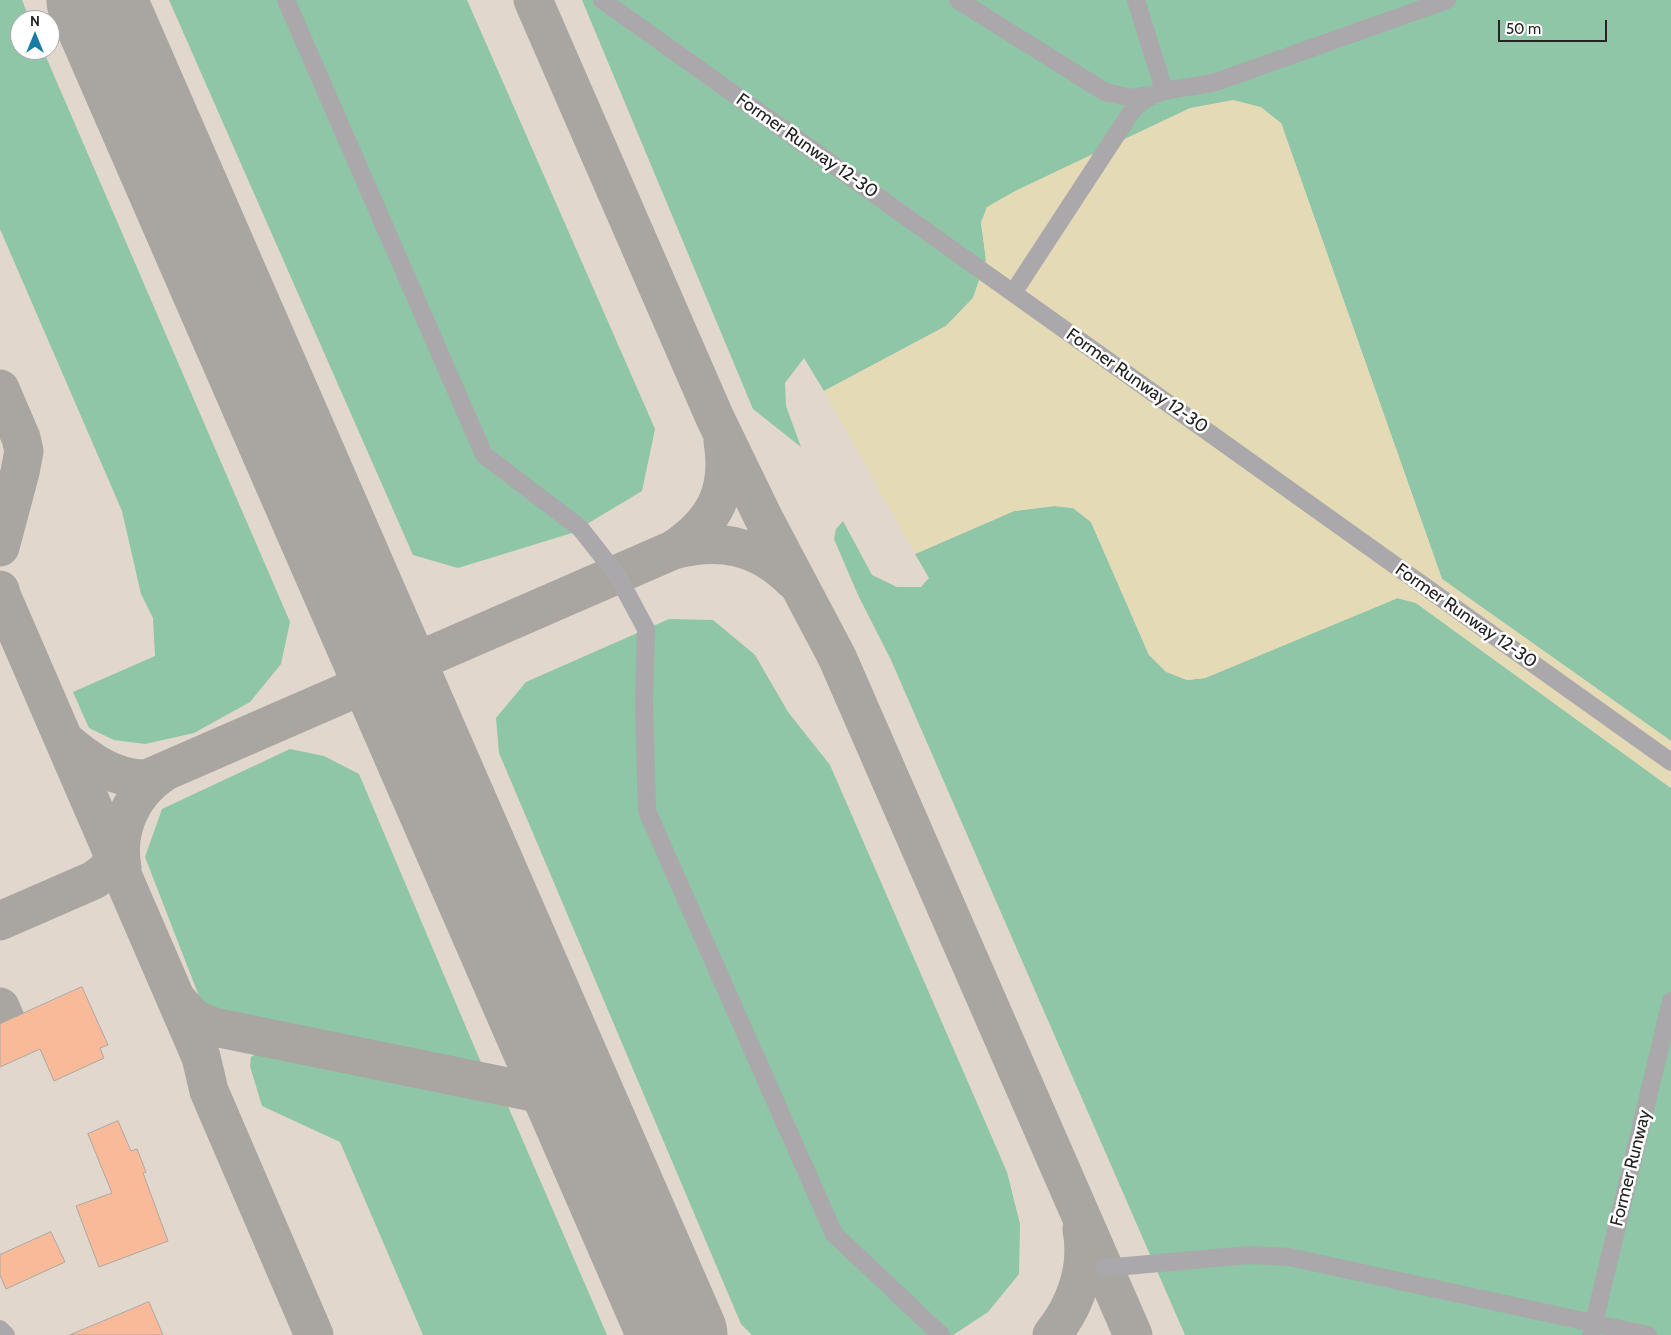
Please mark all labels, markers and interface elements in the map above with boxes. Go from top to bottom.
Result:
north arrow [10,10,60,60]
scale bar [1501,10,1610,42]
text: N [30,12,40,30]
text: 50 m [1506,20,1541,38]
street label: Former Runway 12-30 [732,89,882,203]
street label: Former Runway 12-30 [1062,324,1212,438]
street label: Former Runway 12-30 [1391,559,1541,673]
street label: Former Runway [1606,1108,1656,1228]

